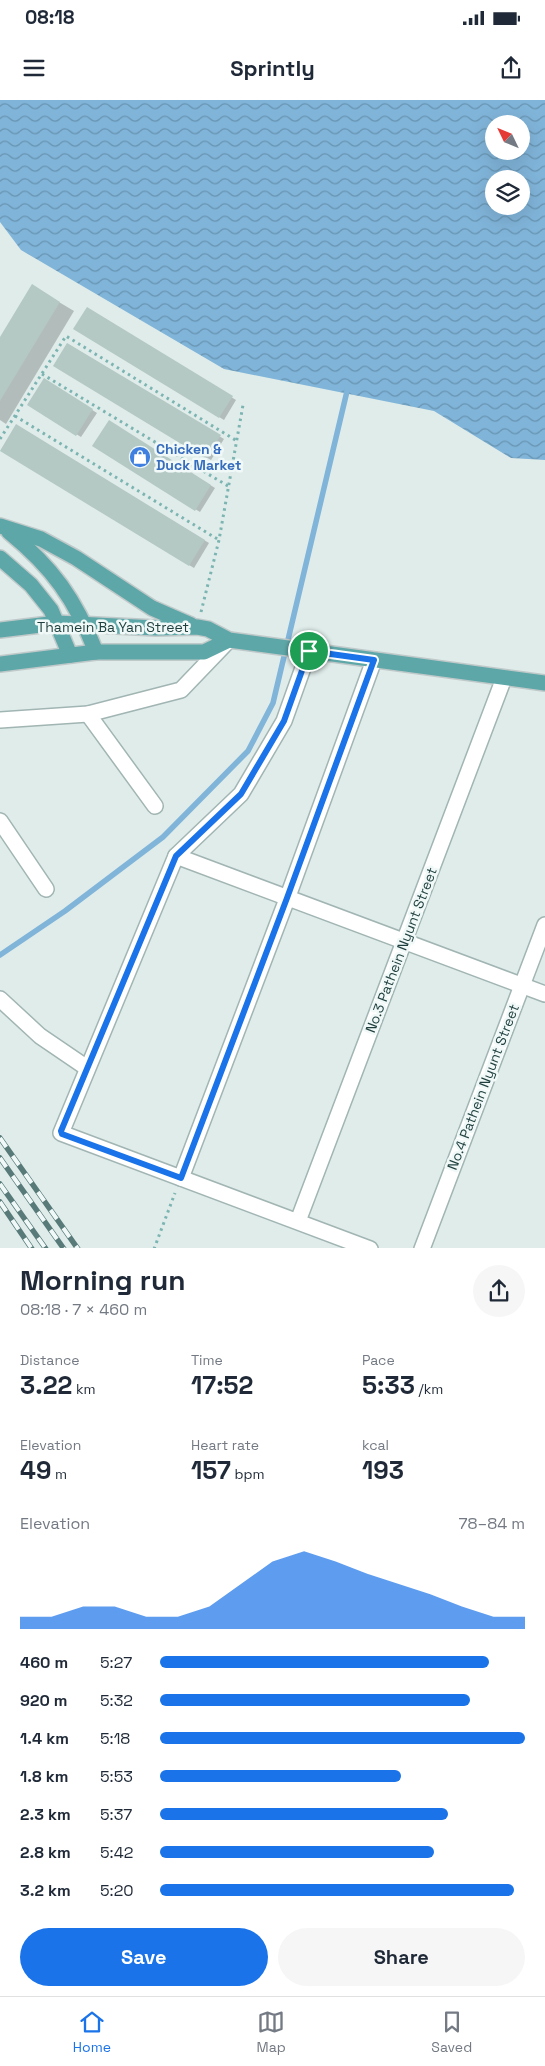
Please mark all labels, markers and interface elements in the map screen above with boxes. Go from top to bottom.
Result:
text: 08:18 [25,5,74,30]
icon: menu [20,54,48,82]
text: Sprintly [230,54,315,82]
icon: share [497,54,525,82]
north arrow [485,115,530,160]
map controls [485,115,530,215]
button: layers [485,170,530,215]
place label: Chicken & Duck Market [156,440,241,474]
shop icon: Chicken & Duck Market [128,445,152,469]
street label: Thamein Ba Yan Street [37,618,189,636]
pin [288,630,330,672]
icon: arrive [295,637,323,665]
street label: No.3 Pathein Nyunt Street [361,865,441,1035]
street label: No.4 Pathein Nyunt Street [443,1002,523,1172]
text: Morning run [20,1262,185,1298]
button: share [473,1265,525,1317]
text: 08:18 · 7 × 460 m [20,1299,147,1320]
text: Distance [20,1351,80,1369]
text: Time [191,1351,223,1369]
text: Pace [362,1351,395,1369]
text: 3.22 [20,1369,72,1401]
text: 17:52 [191,1369,253,1401]
text: 5:33 [362,1369,415,1401]
text: km [72,1380,96,1398]
text: /km [415,1380,443,1398]
text: Elevation [20,1436,81,1454]
text: Heart rate [191,1436,259,1454]
text: kcal [362,1436,389,1454]
text: 49 [20,1454,51,1486]
text: 157 [191,1454,231,1486]
text: 193 [362,1454,404,1486]
text: m [51,1465,67,1483]
text: bpm [231,1465,265,1483]
text: Elevation [20,1513,90,1534]
text: 78–84 m [459,1513,525,1534]
text: 460 m [20,1652,68,1673]
text: 5:27 [100,1652,132,1673]
text: 920 m [20,1690,68,1711]
text: 5:32 [100,1690,133,1711]
text: 1.4 km [20,1728,69,1749]
text: 5:18 [100,1728,130,1749]
text: 1.8 km [20,1766,68,1787]
text: 5:53 [100,1766,133,1787]
text: 2.3 km [20,1804,71,1825]
text: 5:37 [100,1804,132,1825]
text: 2.8 km [20,1842,71,1863]
text: 5:42 [100,1842,133,1863]
text: 3.2 km [20,1880,71,1901]
text: 5:20 [100,1880,134,1901]
button: Save [20,1928,268,1986]
button: Share [278,1928,525,1986]
tab: Home [73,2008,111,2056]
tab: Map [257,2008,286,2056]
tab: Saved [431,2008,472,2056]

